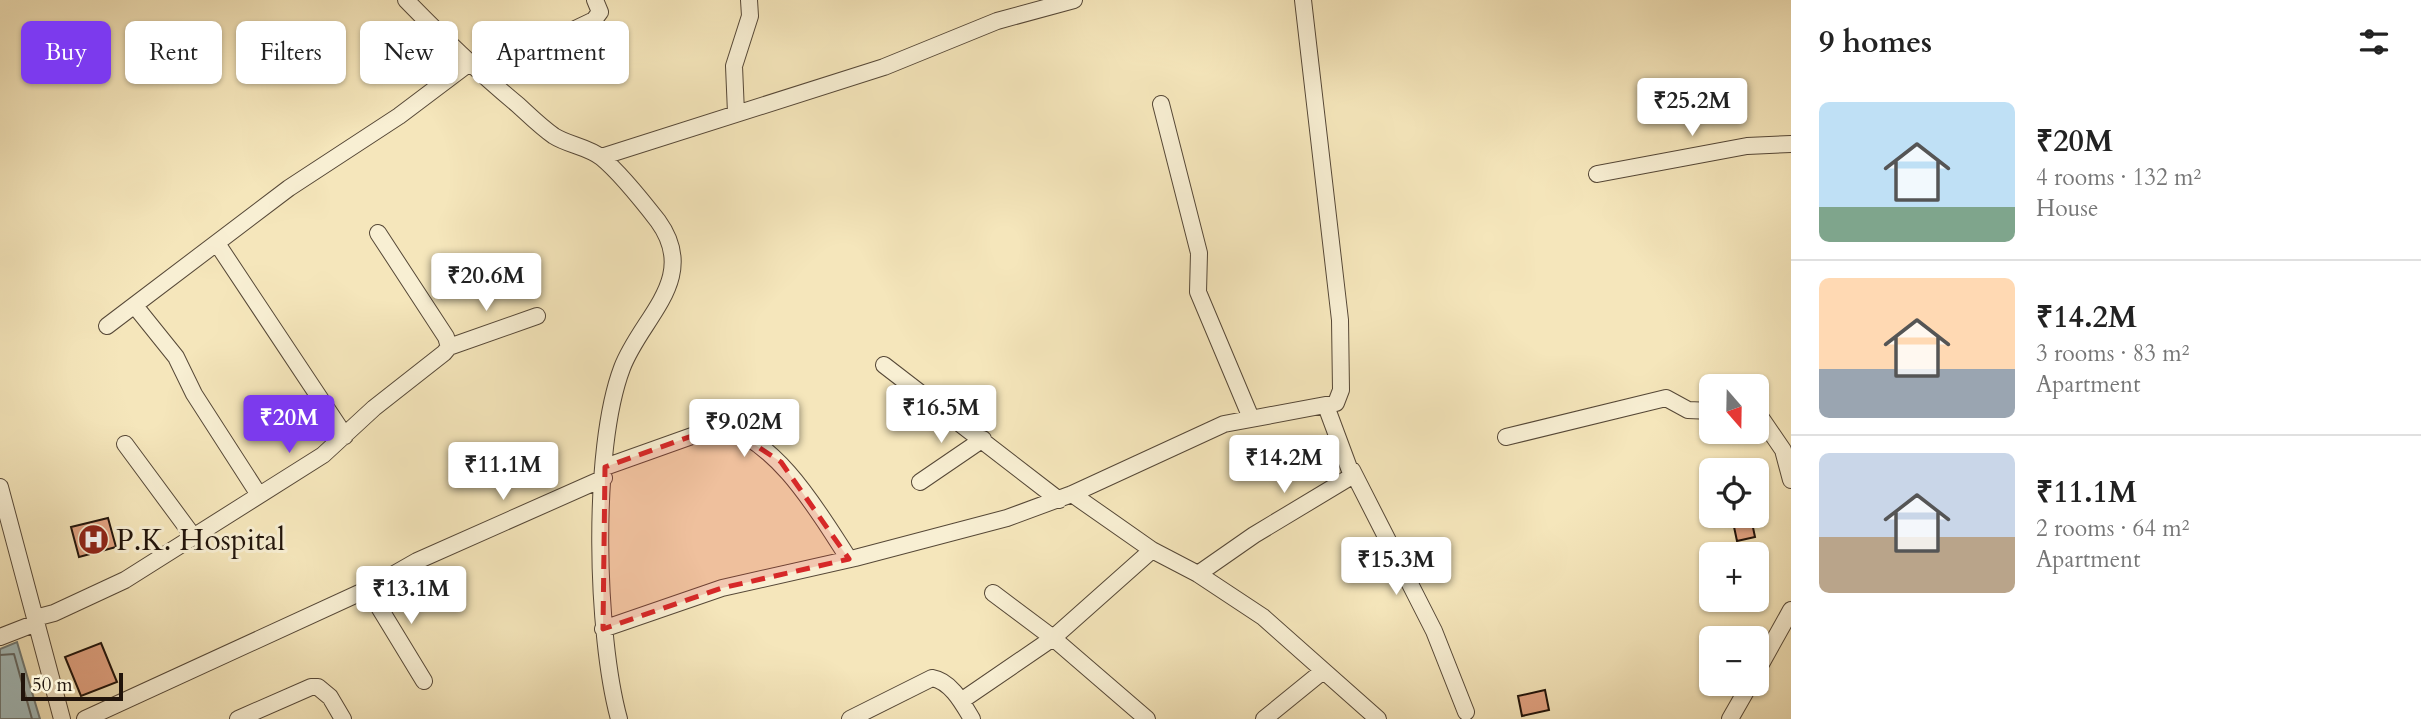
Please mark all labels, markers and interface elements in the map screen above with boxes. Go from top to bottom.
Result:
chip: Buy [21,21,111,84]
chip: Rent [125,21,222,84]
chip: Filters [236,21,346,84]
chip: New [360,21,458,84]
chip: Apartment [472,21,629,84]
text: 9 homes [1819,22,1932,63]
icon: filters [2355,23,2393,61]
pin: ₹25.2M [1635,78,1749,138]
text: ₹25.2M [1653,85,1731,116]
text: ₹20M [2036,121,2113,162]
icon: home [1875,130,1959,214]
text: 4 rooms · 132 m² [2036,162,2201,193]
text: House [2036,193,2098,224]
pin: ₹20.6M [429,254,543,313]
text: ₹20.6M [447,260,525,291]
text: ₹14.2M [2036,297,2137,338]
icon: home [1875,306,1959,390]
text: 3 rooms · 83 m² [2036,338,2189,369]
text: Apartment [2036,369,2140,400]
north arrow [1699,374,1769,444]
map controls [1699,374,1769,696]
pin: ₹16.5M [884,386,998,445]
text: ₹16.5M [902,392,980,423]
pin: ₹20M [248,396,330,455]
pin: ₹9.02M [687,400,801,459]
text: ₹20M [259,402,319,433]
text: ₹9.02M [705,406,783,437]
pin: ₹14.2M [1227,435,1341,495]
pin: ₹11.1M [446,442,560,502]
text: ₹14.2M [1245,442,1323,473]
text: ₹11.1M [464,449,542,480]
button: locate [1699,458,1769,528]
text: ₹11.1M [2036,472,2137,513]
icon: home [1875,481,1959,565]
text: 2 rooms · 64 m² [2036,513,2189,544]
place label: P.K. Hospital [116,520,286,561]
hospital icon: P.K. Hospital [76,523,110,557]
pin: ₹15.3M [1339,538,1453,597]
button: + [1699,542,1769,612]
text: ₹15.3M [1357,544,1435,575]
text: Apartment [2036,544,2140,575]
pin: ₹13.1M [354,566,468,626]
text: ₹13.1M [372,573,450,604]
button: − [1699,626,1769,696]
scale bar [21,670,122,702]
text: 50 m [32,672,73,698]

